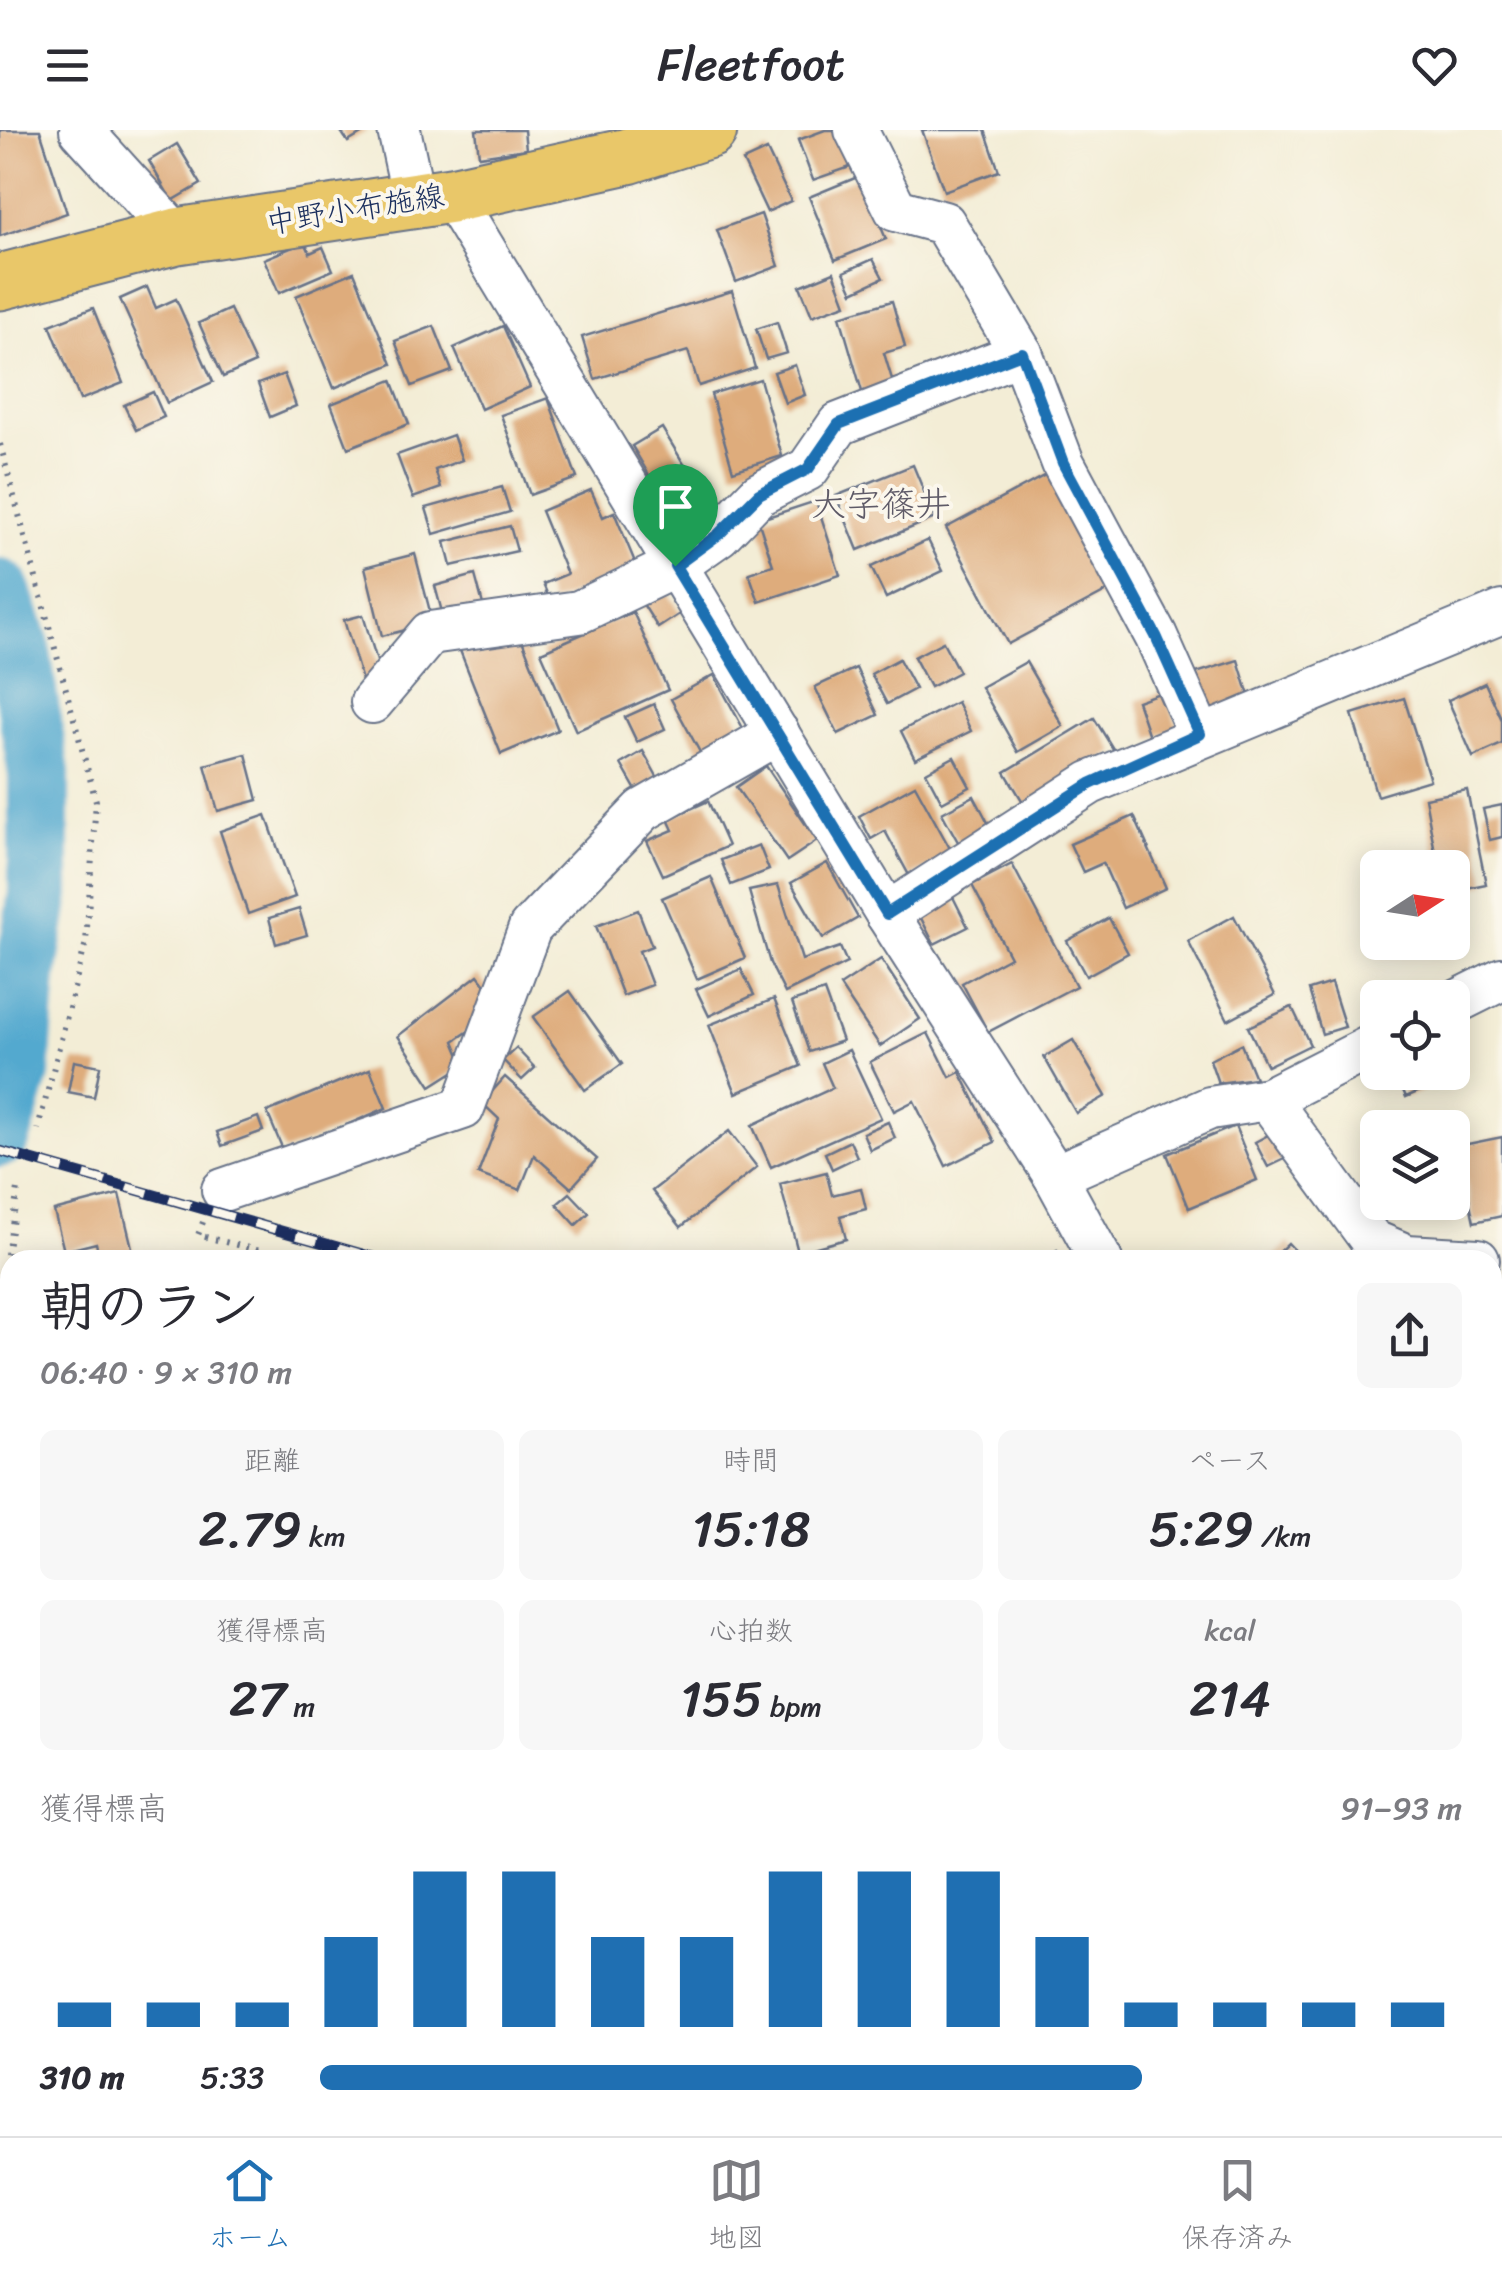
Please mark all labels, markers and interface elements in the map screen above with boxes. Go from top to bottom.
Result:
text: Fleetfoot [657,25,845,105]
icon: menu [40,38,95,93]
icon: heart [1407,38,1462,93]
street label: 中野小布施線 [262,168,448,250]
pin [633,464,718,567]
district label: 大字篠井 [811,473,951,535]
icon: arrive [648,479,703,534]
north arrow [1360,850,1470,960]
map controls [1360,850,1470,1220]
button: locate [1360,980,1470,1090]
button: layers [1360,1110,1470,1220]
text: 朝のラン [40,1258,260,1355]
button: share [1357,1283,1462,1388]
text: 06:40 · 9 × 310 m [40,1344,292,1401]
text: 距離 [244,1436,300,1485]
text: 時間 [723,1436,779,1485]
text: ペース [1189,1436,1271,1485]
text: 2.79 [199,1485,302,1574]
text: 15:18 [692,1485,810,1574]
text: 5:29 [1149,1485,1254,1574]
text: km [302,1512,345,1561]
text: /km [1254,1512,1311,1561]
text: 獲得標高 [216,1606,328,1655]
text: 心拍数 [709,1606,793,1655]
text: kcal [1205,1606,1255,1655]
text: 27 [229,1655,286,1744]
text: 155 [680,1655,763,1744]
text: 214 [1189,1655,1271,1744]
text: m [286,1682,315,1731]
text: bpm [763,1682,822,1731]
text: 獲得標高 [40,1780,168,1837]
text: 91–93 m [1340,1780,1462,1837]
text: 310 m [40,2049,124,2106]
text: 5:33 [200,2049,264,2106]
tab: ホーム [209,2153,291,2262]
tab: 地図 [708,2153,764,2262]
tab: 保存済み [1181,2153,1293,2262]

